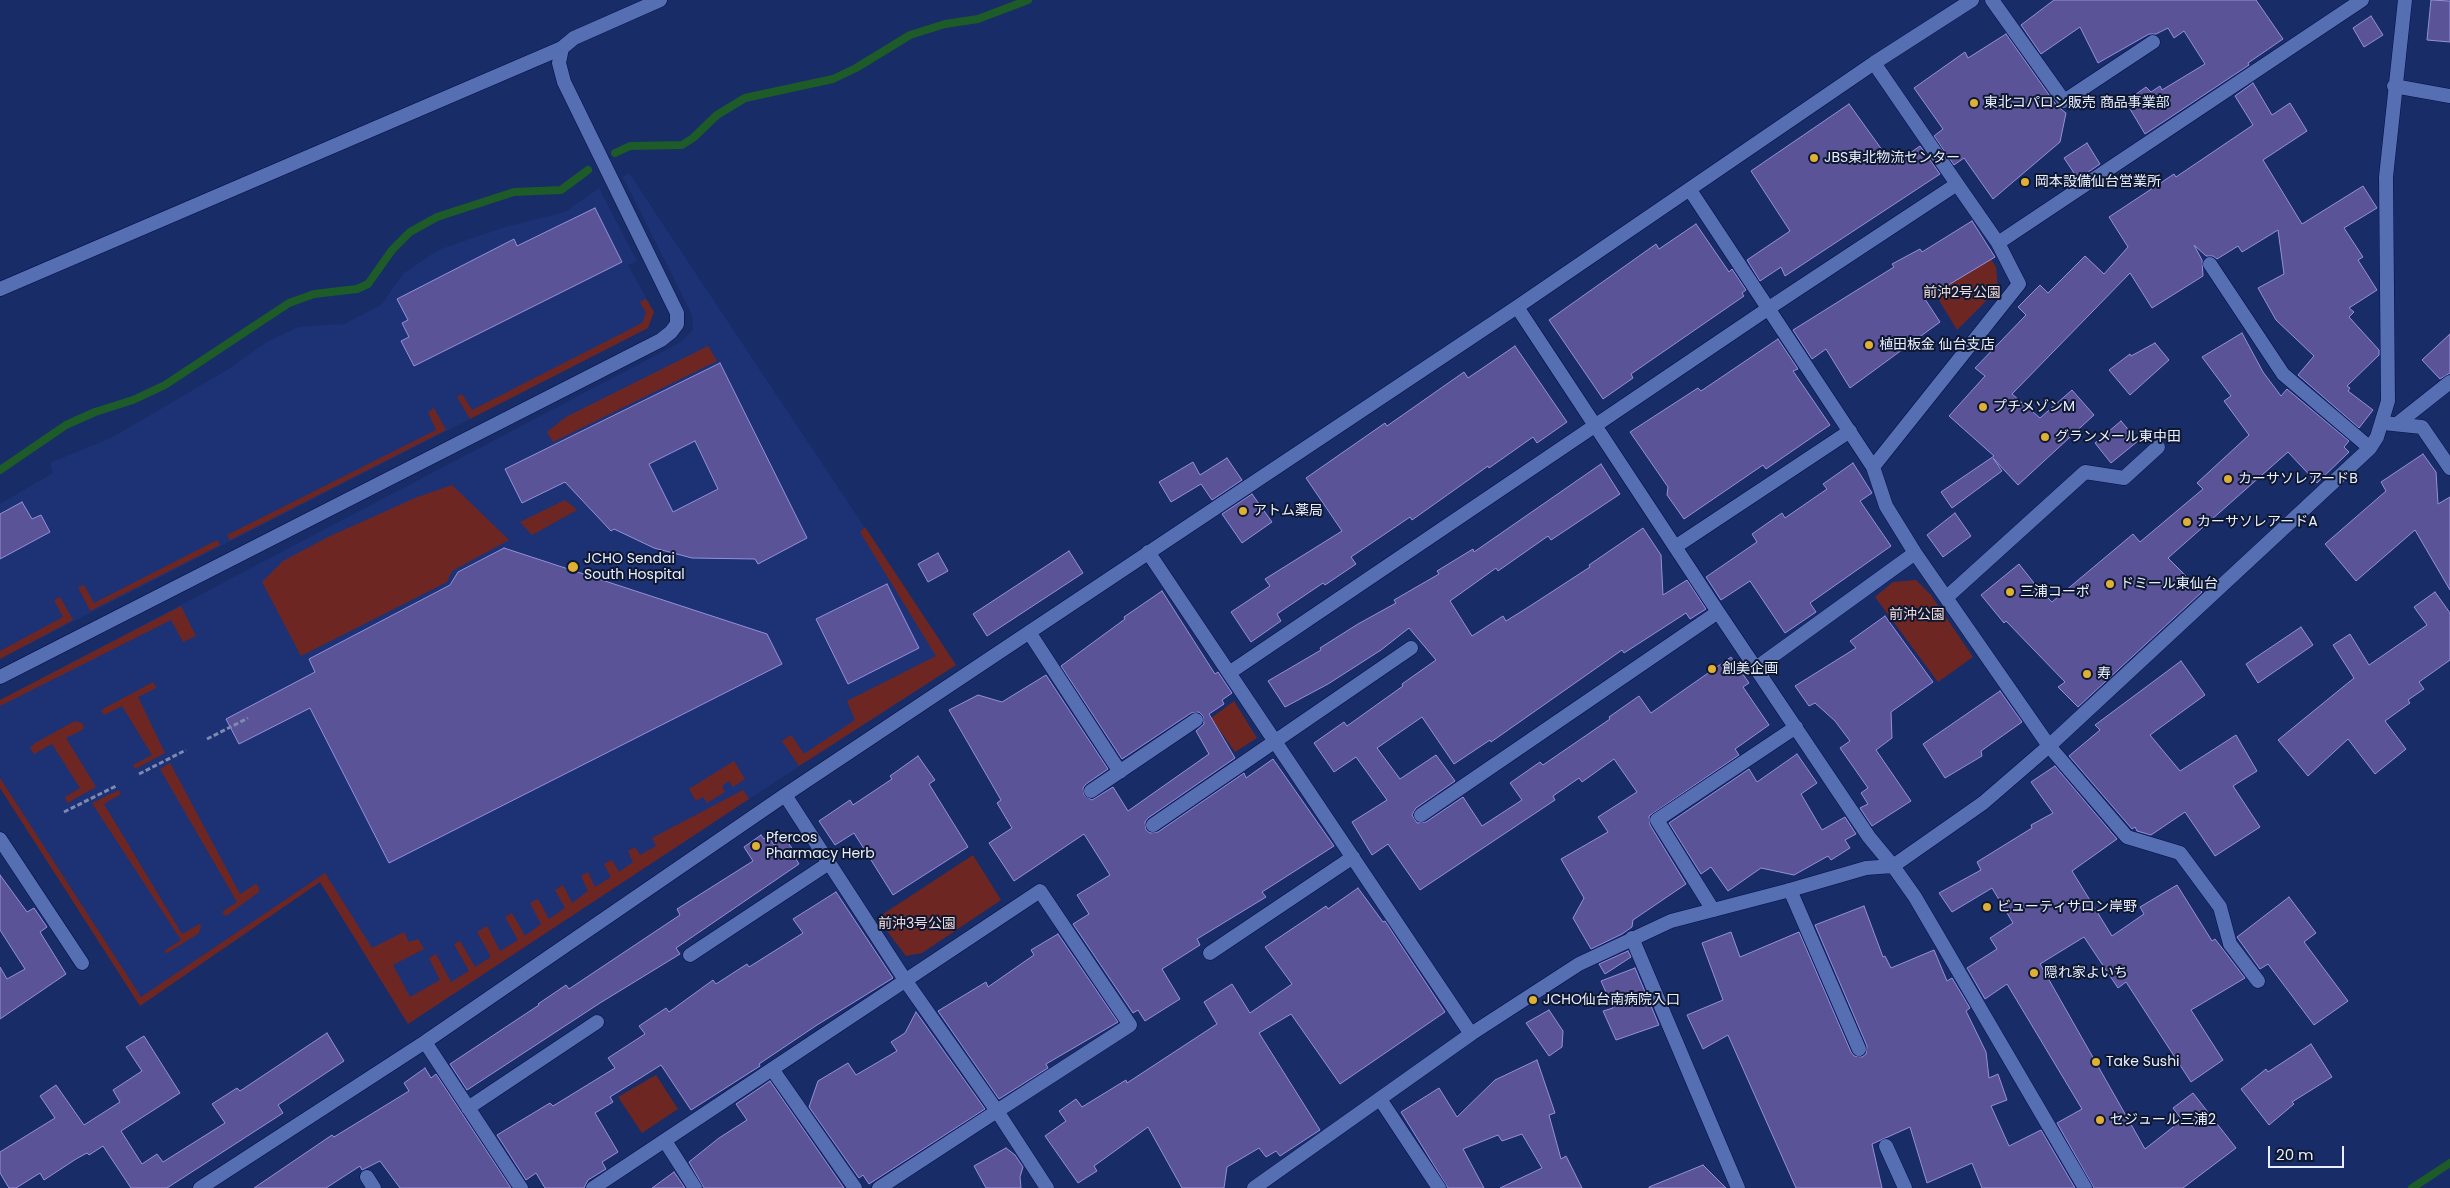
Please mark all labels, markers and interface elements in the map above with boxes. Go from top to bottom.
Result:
place label: 東北コパロン販売 商品事業部 [1984,95,2170,111]
marker: 東北コパロン販売 商品事業部 [1968,97,1980,109]
place label: JBS東北物流センター [1824,150,1960,166]
marker: JBS東北物流センター [1808,152,1820,164]
place label: 岡本設備仙台営業所 [2035,174,2161,190]
marker: 岡本設備仙台営業所 [2019,176,2031,188]
park label: 前沖2号公園 [1923,285,2001,301]
place label: 植田板金 仙台支店 [1879,337,1995,353]
marker: 植田板金 仙台支店 [1863,339,1875,351]
place label: プチメゾンM [1993,399,2075,415]
marker: プチメゾンM [1977,401,1989,413]
place label: グランメール東中田 [2055,429,2181,445]
marker: グランメール東中田 [2039,431,2051,443]
place label: カーサソレアードB [2238,471,2358,487]
marker: カーサソレアードB [2222,473,2234,485]
place label: アトム薬局 [1253,503,1323,519]
marker: アトム薬局 [1237,505,1249,517]
place label: カーサソレアードA [2197,514,2318,530]
marker: カーサソレアードA [2181,516,2193,528]
place label: JCHO Sendai South Hospital [584,551,685,584]
marker: JCHO Sendai South Hospital [566,560,580,574]
place label: ドミール東仙台 [2120,576,2218,592]
marker: ドミール東仙台 [2104,578,2116,590]
place label: 三浦コーポ [2020,584,2090,600]
marker: 三浦コーポ [2004,586,2016,598]
park label: 前沖公園 [1889,607,1945,623]
place label: 創美企画 [1722,661,1778,677]
marker: 創美企画 [1706,663,1718,675]
place label: 寿 [2097,666,2111,682]
marker: 寿 [2081,668,2093,680]
place label: Pfercos Pharmacy Herb [766,830,875,862]
marker: Pfercos Pharmacy Herb [750,840,762,852]
place label: ビューティサロン岸野 [1997,899,2137,915]
marker: ビューティサロン岸野 [1981,901,1993,913]
park label: 前沖3号公園 [878,916,956,932]
place label: 隠れ家よいち [2044,965,2128,981]
marker: 隠れ家よいち [2028,967,2040,979]
place label: JCHO仙台南病院入口 [1543,992,1680,1008]
marker: JCHO仙台南病院入口 [1527,994,1539,1006]
place label: Take Sushi [2106,1054,2180,1070]
marker: Take Sushi [2090,1056,2102,1068]
place label: セジュール三浦2 [2110,1112,2216,1128]
marker: セジュール三浦2 [2094,1114,2106,1126]
scale bar [2270,1136,2346,1168]
text: 20 m [2276,1144,2314,1165]

